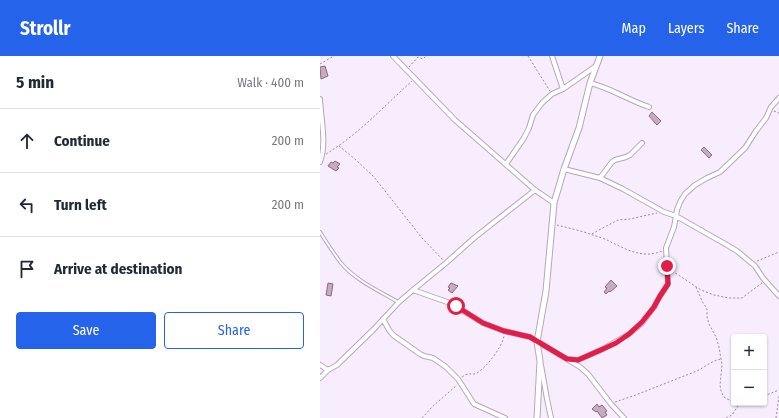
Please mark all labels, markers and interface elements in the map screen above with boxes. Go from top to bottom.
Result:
text: Strollr [20,17,70,40]
text: Map [622,20,646,37]
text: Layers [668,20,704,37]
text: Share [726,20,759,37]
text: 5 min [16,72,54,93]
text: Walk · 400 m [237,75,304,90]
icon: ahead [16,130,38,152]
text: Continue [54,132,110,150]
text: 200 m [272,133,304,148]
icon: left [16,194,38,216]
text: Turn left [54,196,107,214]
text: 200 m [272,197,304,212]
route end [658,257,676,275]
icon: arrive [16,258,38,280]
text: Arrive at destination [54,260,182,278]
route start [447,297,465,315]
button: Save [16,312,156,349]
button: Share [164,312,304,349]
map controls [731,334,767,406]
button: + [731,334,767,370]
button: − [731,370,767,406]

